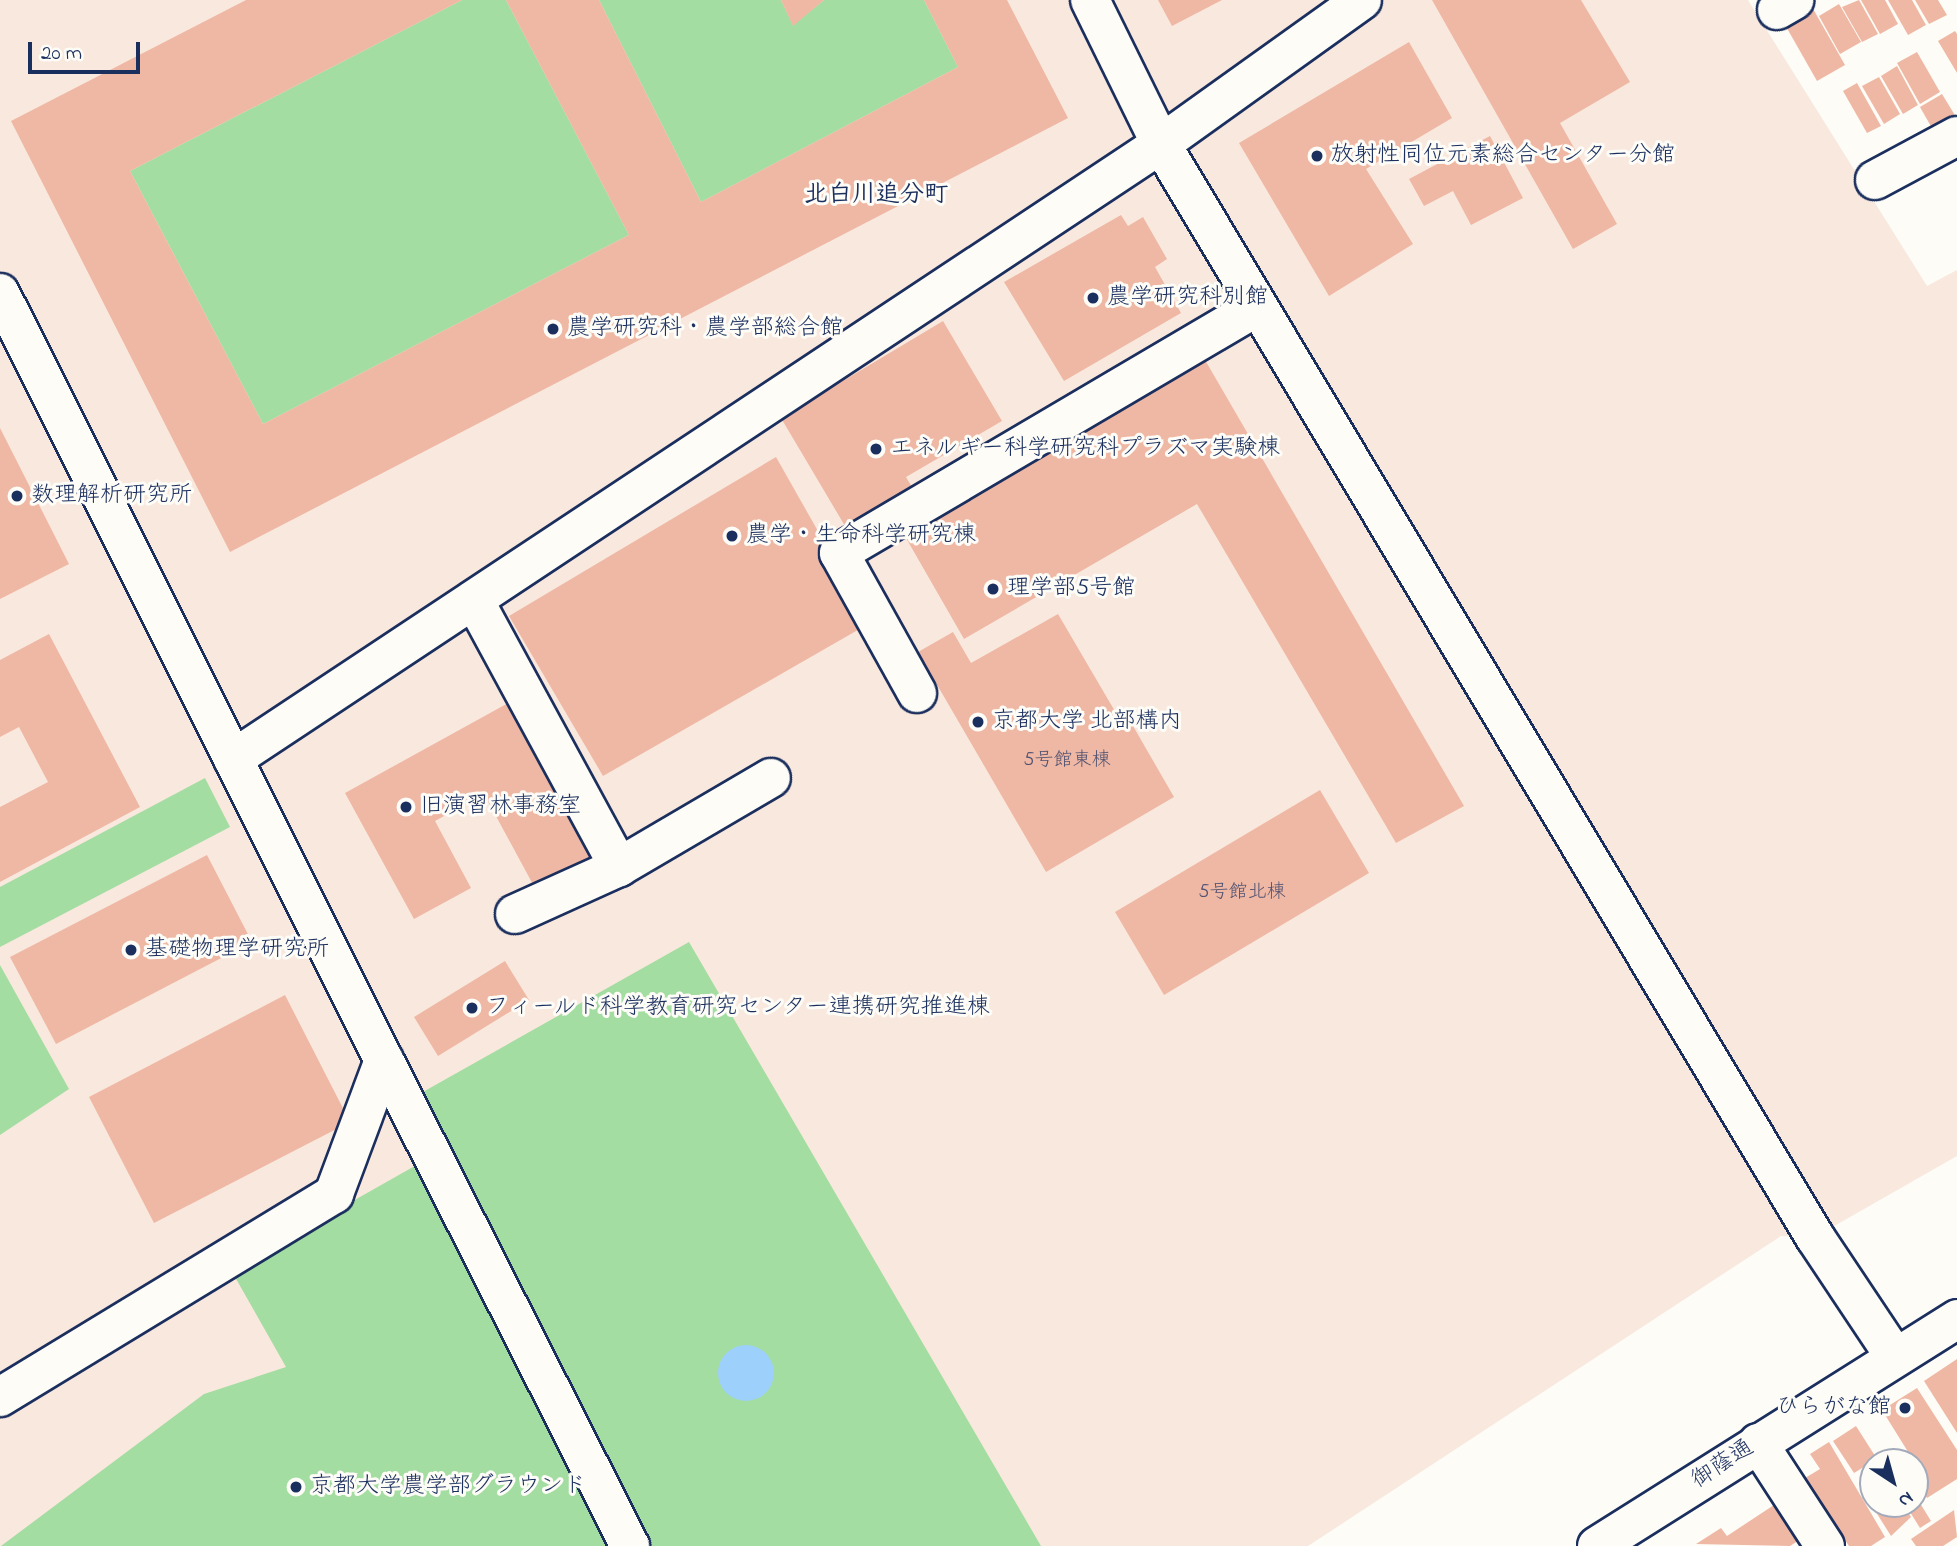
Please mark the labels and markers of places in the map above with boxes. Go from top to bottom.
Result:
place label: 放射性同位元素総合センター分館 [1331,142,1676,170]
marker: 放射性同位元素総合センター分館 [1309,148,1325,164]
place label: 農学研究科別館 [1107,284,1268,312]
marker: 農学研究科別館 [1085,290,1101,306]
place label: 農学研究科・農学部総合館 [567,315,843,343]
marker: 農学研究科・農学部総合館 [545,321,561,337]
place label: エネルギー科学研究科プラズマ実験棟 [890,435,1281,463]
marker: エネルギー科学研究科プラズマ実験棟 [868,441,884,457]
place label: 数理解析研究所 [31,482,192,510]
marker: 数理解析研究所 [9,488,25,504]
place label: 農学・生命科学研究棟 [746,522,976,550]
marker: 農学・生命科学研究棟 [724,528,740,544]
place label: 理学部5号館 [1007,575,1135,603]
marker: 理学部5号館 [985,581,1001,597]
place label: 京都大学 北部構内 [992,708,1182,736]
marker: 京都大学 北部構内 [970,714,986,730]
place label: 旧演習林事務室 [420,793,581,821]
marker: 旧演習林事務室 [398,799,414,815]
place label: 基礎物理学研究所 [145,936,329,964]
marker: 基礎物理学研究所 [123,942,139,958]
place label: フィールド科学教育研究センター連携研究推進棟 [486,994,992,1022]
marker: フィールド科学教育研究センター連携研究推進棟 [464,1000,480,1016]
place label: ひらがな館 [1776,1394,1891,1422]
marker: ひらがな館 [1897,1400,1913,1416]
place label: 京都大学農学部グラウンド [310,1473,586,1501]
marker: 京都大学農学部グラウンド [288,1479,304,1495]

